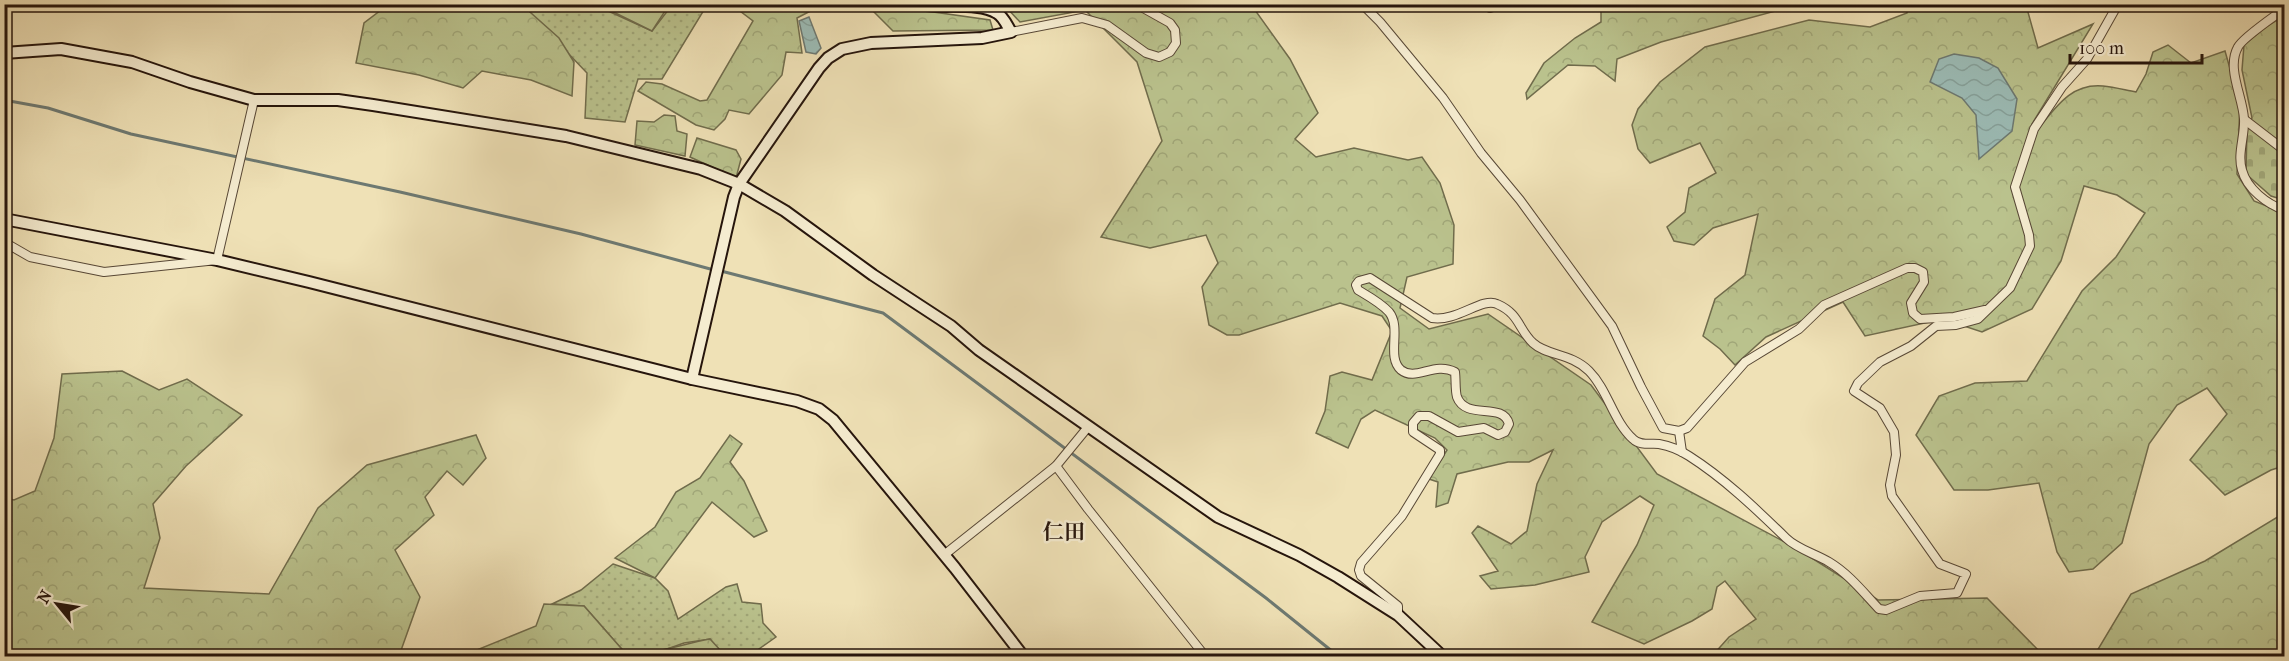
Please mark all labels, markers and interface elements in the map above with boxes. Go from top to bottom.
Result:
scale bar [2070,27,2202,65]
text: 100 m [2079,38,2124,59]
district label: 仁田 [1043,520,1085,544]
north arrow [27,574,87,634]
text: N [33,586,56,607]

